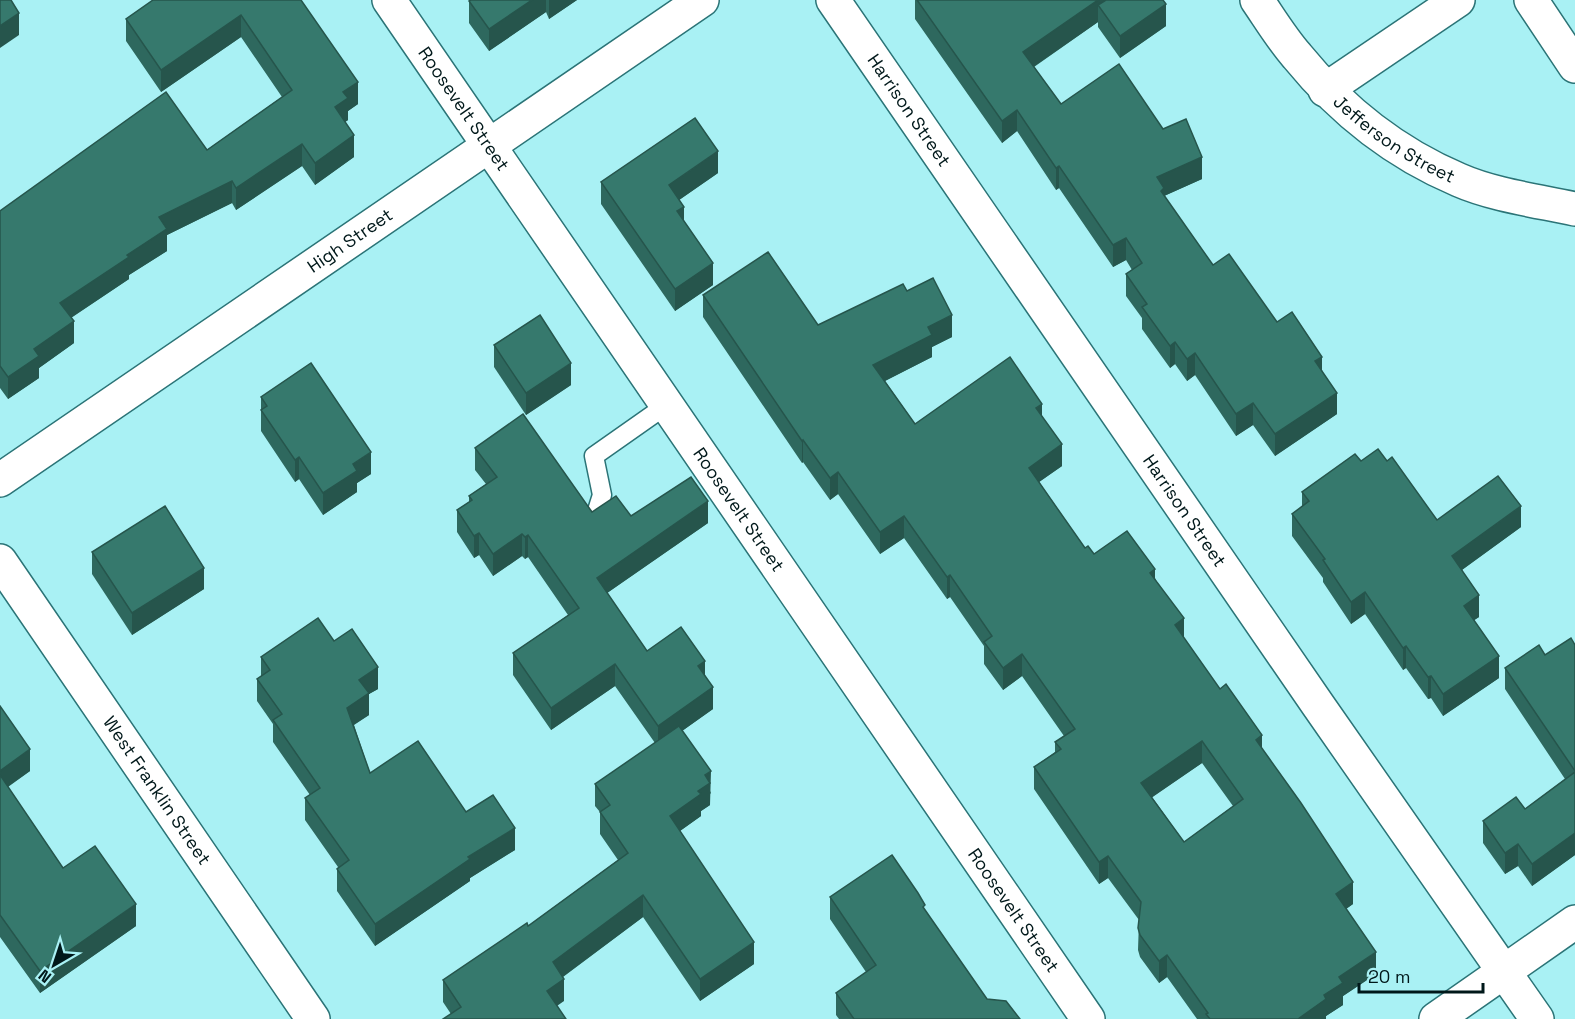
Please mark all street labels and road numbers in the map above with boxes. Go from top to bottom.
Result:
street label: Roosevelt Street [413,42,515,175]
street label: Harrison Street [863,49,956,171]
street label: Jefferson Street [1329,90,1459,188]
street label: High Street [303,203,397,278]
street label: Roosevelt Street [688,443,790,576]
street label: Harrison Street [1138,450,1232,571]
street label: West Franklin Street [98,711,216,869]
street label: Roosevelt Street [963,843,1065,977]

